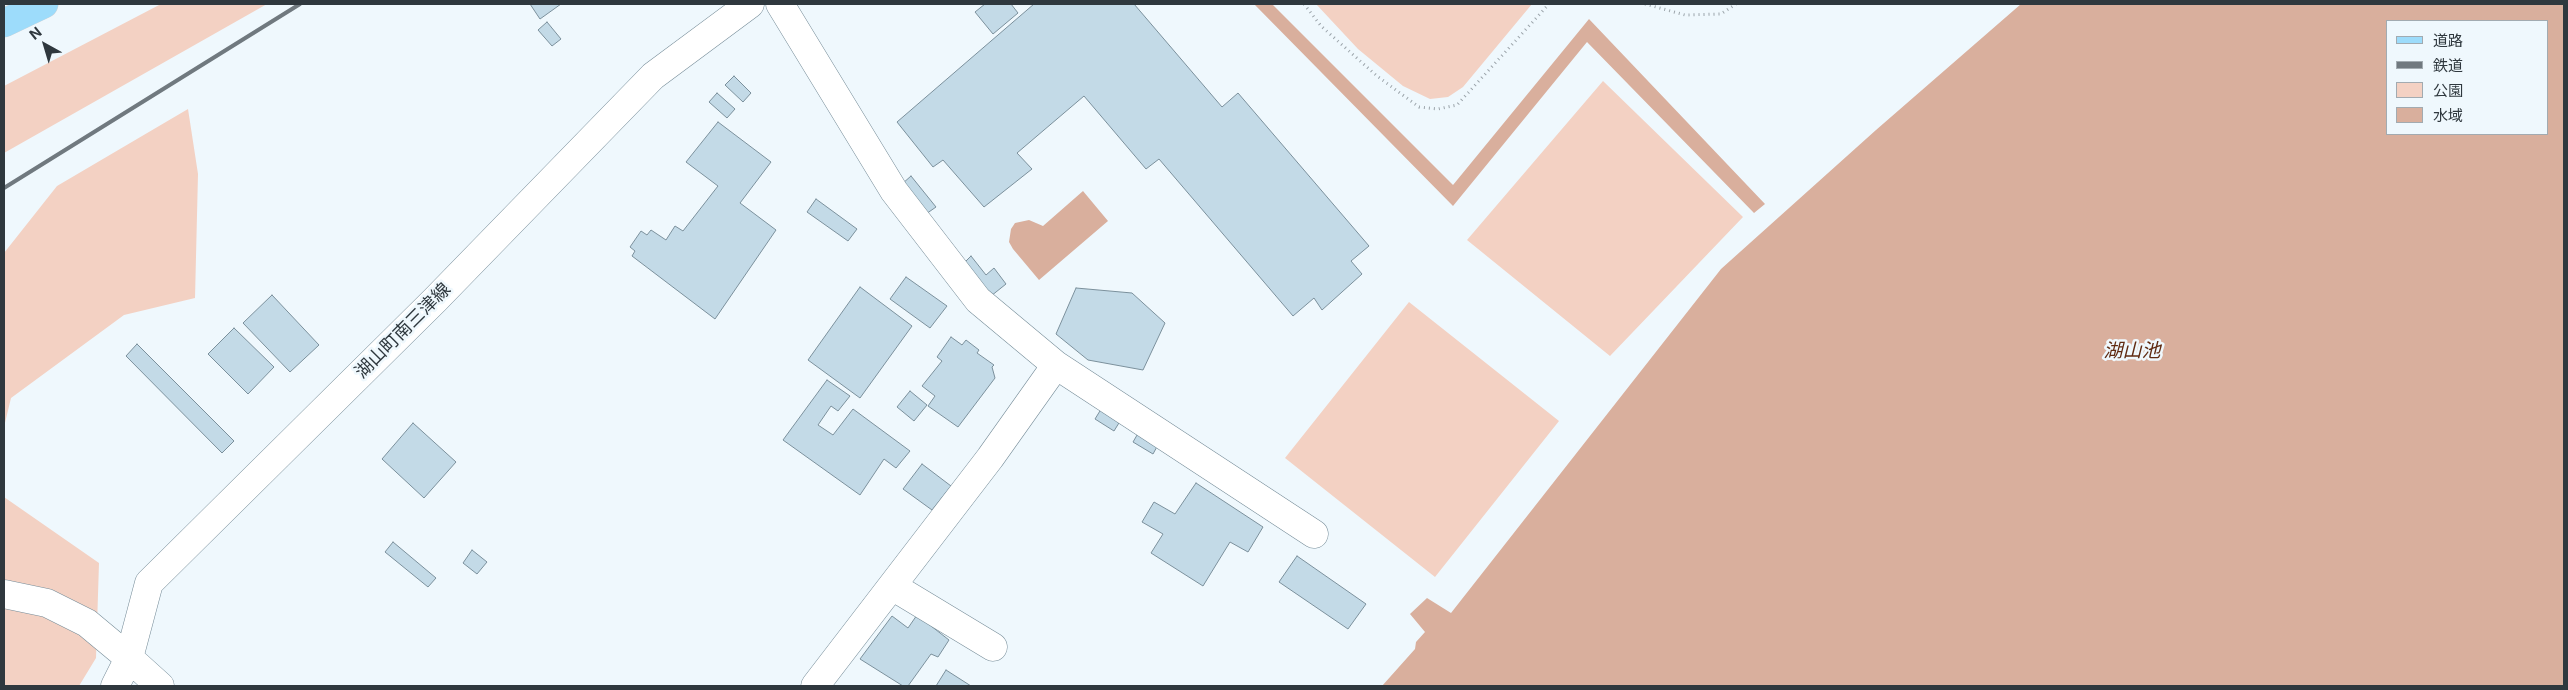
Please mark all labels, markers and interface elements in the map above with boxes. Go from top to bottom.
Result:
north arrow [20,20,70,70]
legend [2386,20,2548,135]
text: N [26,23,45,43]
text: 道路 [2433,31,2463,50]
text: 鉄道 [2433,56,2463,75]
text: 公園 [2433,81,2463,100]
text: 水域 [2433,106,2463,125]
street label: 湖山町南三津線 [351,279,455,383]
water label: 湖山池 [2104,340,2160,362]

